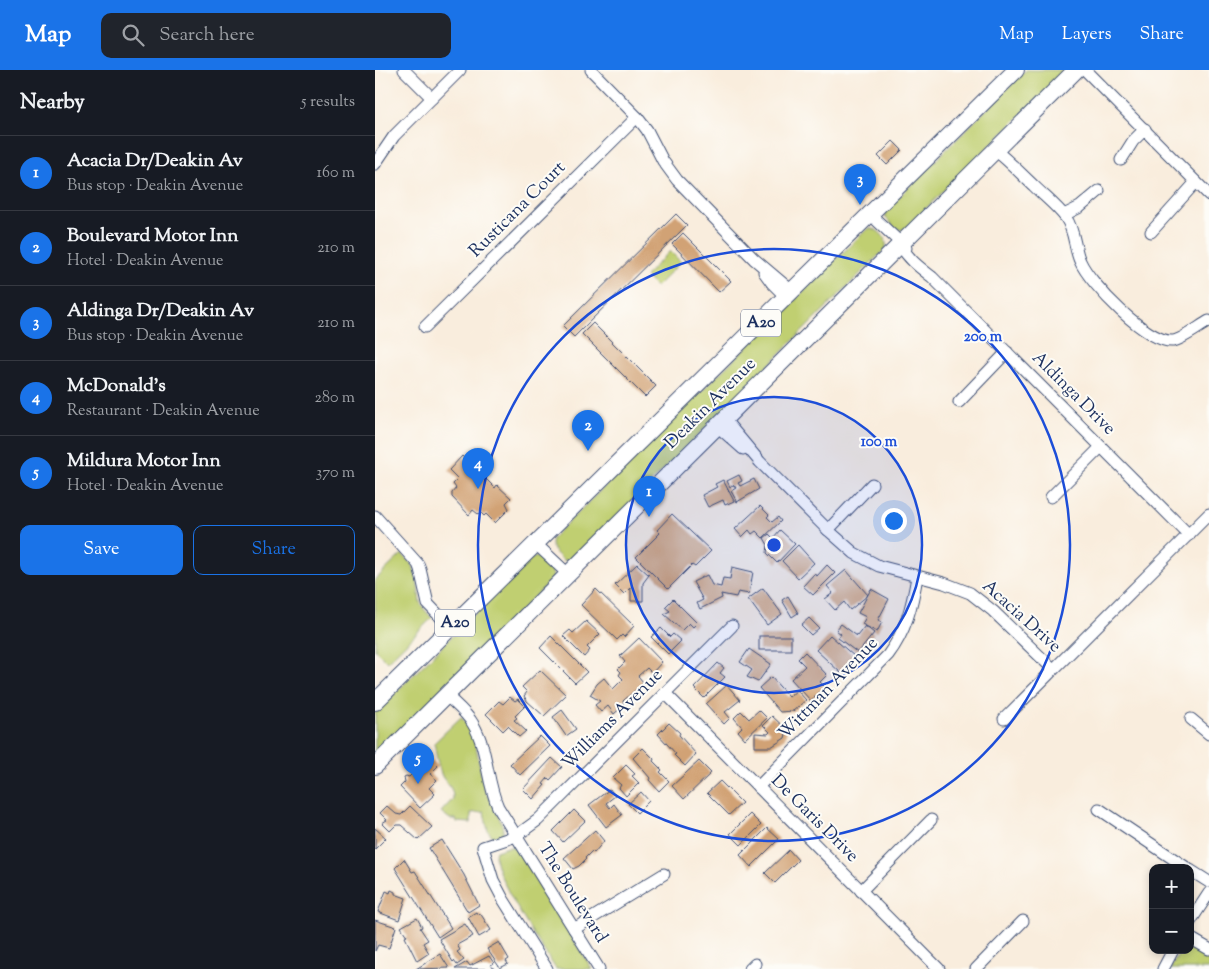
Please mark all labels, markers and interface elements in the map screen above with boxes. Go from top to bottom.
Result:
search box [101,13,451,58]
text: Map [25,18,71,52]
icon: search [119,21,147,49]
text: Search here [159,22,255,49]
text: Map [999,22,1034,48]
text: Layers [1062,22,1112,48]
text: Share [1140,22,1184,48]
text: Nearby [20,88,85,118]
text: 5 results [301,91,355,114]
text: Acacia Dr/Deakin Av [67,148,243,175]
street label: Rusticana Court [464,156,572,264]
text: 1 [33,162,39,185]
text: 160 m [317,162,355,185]
pin: 3 [844,164,876,205]
text: Bus stop · Deakin Avenue [67,175,243,198]
text: Boulevard Motor Inn [67,223,239,250]
text: 2 [32,237,40,260]
text: 210 m [317,237,355,260]
text: Hotel · Deakin Avenue [67,250,224,273]
text: Aldinga Dr/Deakin Av [67,298,254,325]
road number: A20 [741,310,781,336]
text: 3 [33,312,39,335]
text: 210 m [317,312,355,335]
text: Bus stop · Deakin Avenue [67,325,243,348]
text: 200 m [964,327,1003,348]
street label: Aldinga Drive [1025,346,1121,442]
street label: Deakin Avenue [659,352,763,456]
text: McDonald's [67,373,166,400]
text: 4 [32,387,40,410]
text: 280 m [314,387,355,410]
text: Restaurant · Deakin Avenue [67,400,260,423]
pin: 2 [572,410,604,451]
text: 100 m [861,432,898,453]
text: Mildura Motor Inn [67,448,221,475]
pin: 4 [462,448,494,489]
text: 5 [33,462,39,485]
text: 370 m [316,462,355,485]
text: Hotel · Deakin Avenue [67,475,224,498]
pin: 1 [633,476,665,517]
your location [881,508,907,534]
button: Save [20,525,183,575]
button: Share [193,525,355,575]
centre of rings [765,536,783,554]
street label: Acacia Drive [976,574,1066,660]
road number: A20 [435,610,475,636]
street label: Wittman Avenue [773,632,885,746]
street label: Williams Avenue [557,664,669,776]
pin: 5 [402,743,434,784]
street label: De Garis Drive [764,769,864,869]
street label: The Boulevard [531,838,613,948]
map controls [1149,864,1194,954]
button: + [1149,864,1194,909]
button: − [1149,909,1194,954]

